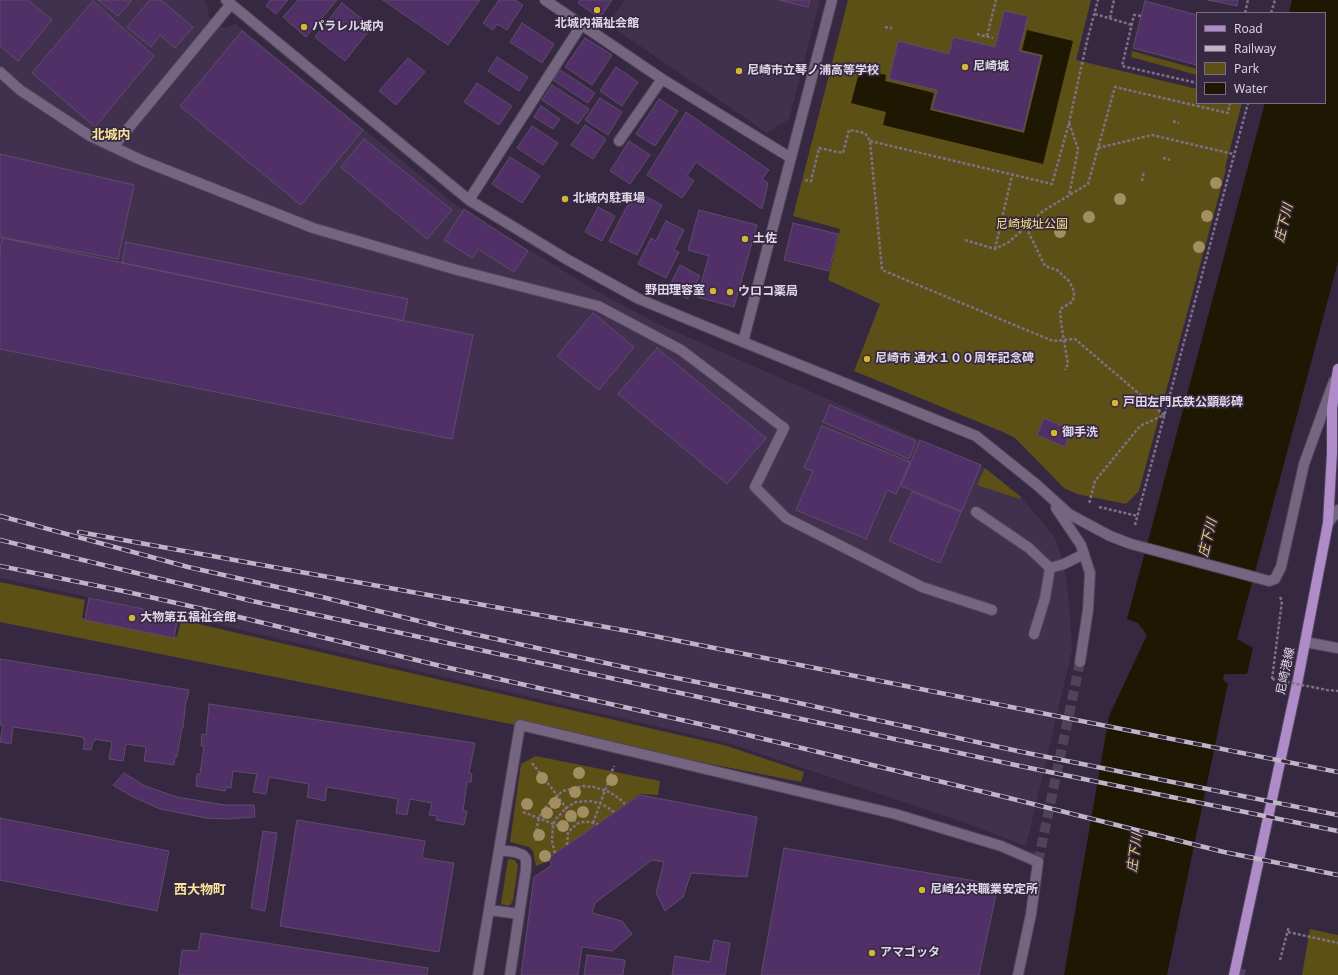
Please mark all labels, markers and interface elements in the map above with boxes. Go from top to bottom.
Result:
marker: 北城内福祉会館 [592,5,602,15]
legend [1196,12,1326,104]
place label: 北城内福祉会館 [555,17,639,31]
place label: パラレル城内 [312,20,384,34]
text: Road [1234,20,1263,37]
marker: パラレル城内 [299,22,309,32]
text: Railway [1234,40,1276,57]
place label: 尼崎城 [973,60,1009,74]
text: Park [1234,60,1259,77]
marker: 尼崎城 [960,62,970,72]
place label: 尼崎市立琴ノ浦高等学校 [747,64,879,78]
marker: 尼崎市立琴ノ浦高等学校 [734,66,744,76]
text: Water [1234,80,1268,97]
district label: 北城内 [92,127,130,143]
place label: 北城内駐車場 [573,192,645,206]
marker: 北城内駐車場 [560,194,570,204]
water label: 庄下川 [1272,202,1296,244]
park label: 尼崎城址公園 [996,218,1068,232]
place label: 土佐 [753,232,777,246]
marker: 土佐 [740,234,750,244]
place label: 野田理容室 [645,284,705,298]
place label: ウロコ薬局 [738,285,798,299]
marker: 野田理容室 [708,286,718,296]
marker: ウロコ薬局 [725,287,735,297]
place label: 尼崎市 通水１００周年記念碑 [875,352,1034,366]
marker: 尼崎市 通水１００周年記念碑 [862,354,872,364]
place label: 戸田左門氏鉄公顕彰碑 [1123,396,1243,410]
marker: 戸田左門氏鉄公顕彰碑 [1110,398,1120,408]
place label: 御手洗 [1062,426,1098,440]
marker: 御手洗 [1049,428,1059,438]
water label: 庄下川 [1196,517,1220,559]
place label: 大物第五福祉会館 [140,611,236,625]
marker: 大物第五福祉会館 [127,613,137,623]
street label: 尼崎港線 [1274,646,1298,696]
water label: 庄下川 [1125,833,1145,873]
district label: 西大物町 [174,882,226,898]
place label: 尼崎公共職業安定所 [930,883,1038,897]
marker: 尼崎公共職業安定所 [917,885,927,895]
place label: アマゴッタ [880,946,940,960]
marker: アマゴッタ [867,948,877,958]

